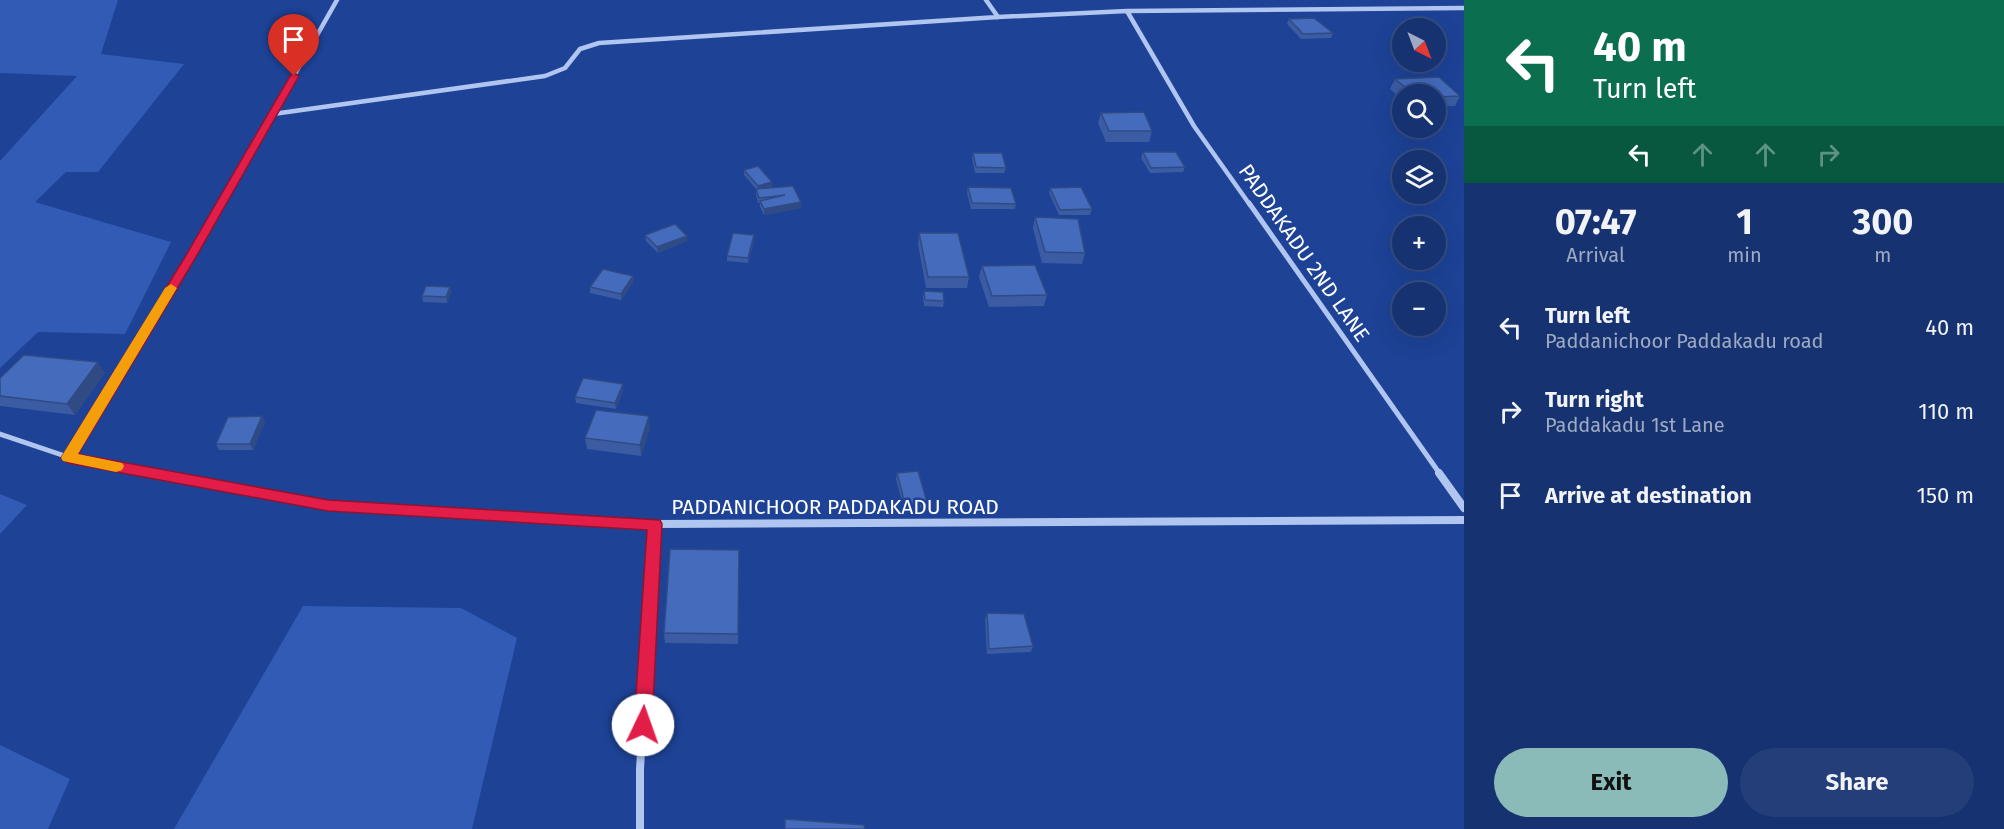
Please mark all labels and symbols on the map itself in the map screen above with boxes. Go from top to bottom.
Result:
pin [268,14,319,76]
north arrow [1392,18,1446,72]
street label: PADDAKADU 2ND LANE [1233,159,1375,347]
street label: PADDANICHOOR PADDAKADU ROAD [671,494,999,520]
position arrow [611,693,675,757]

